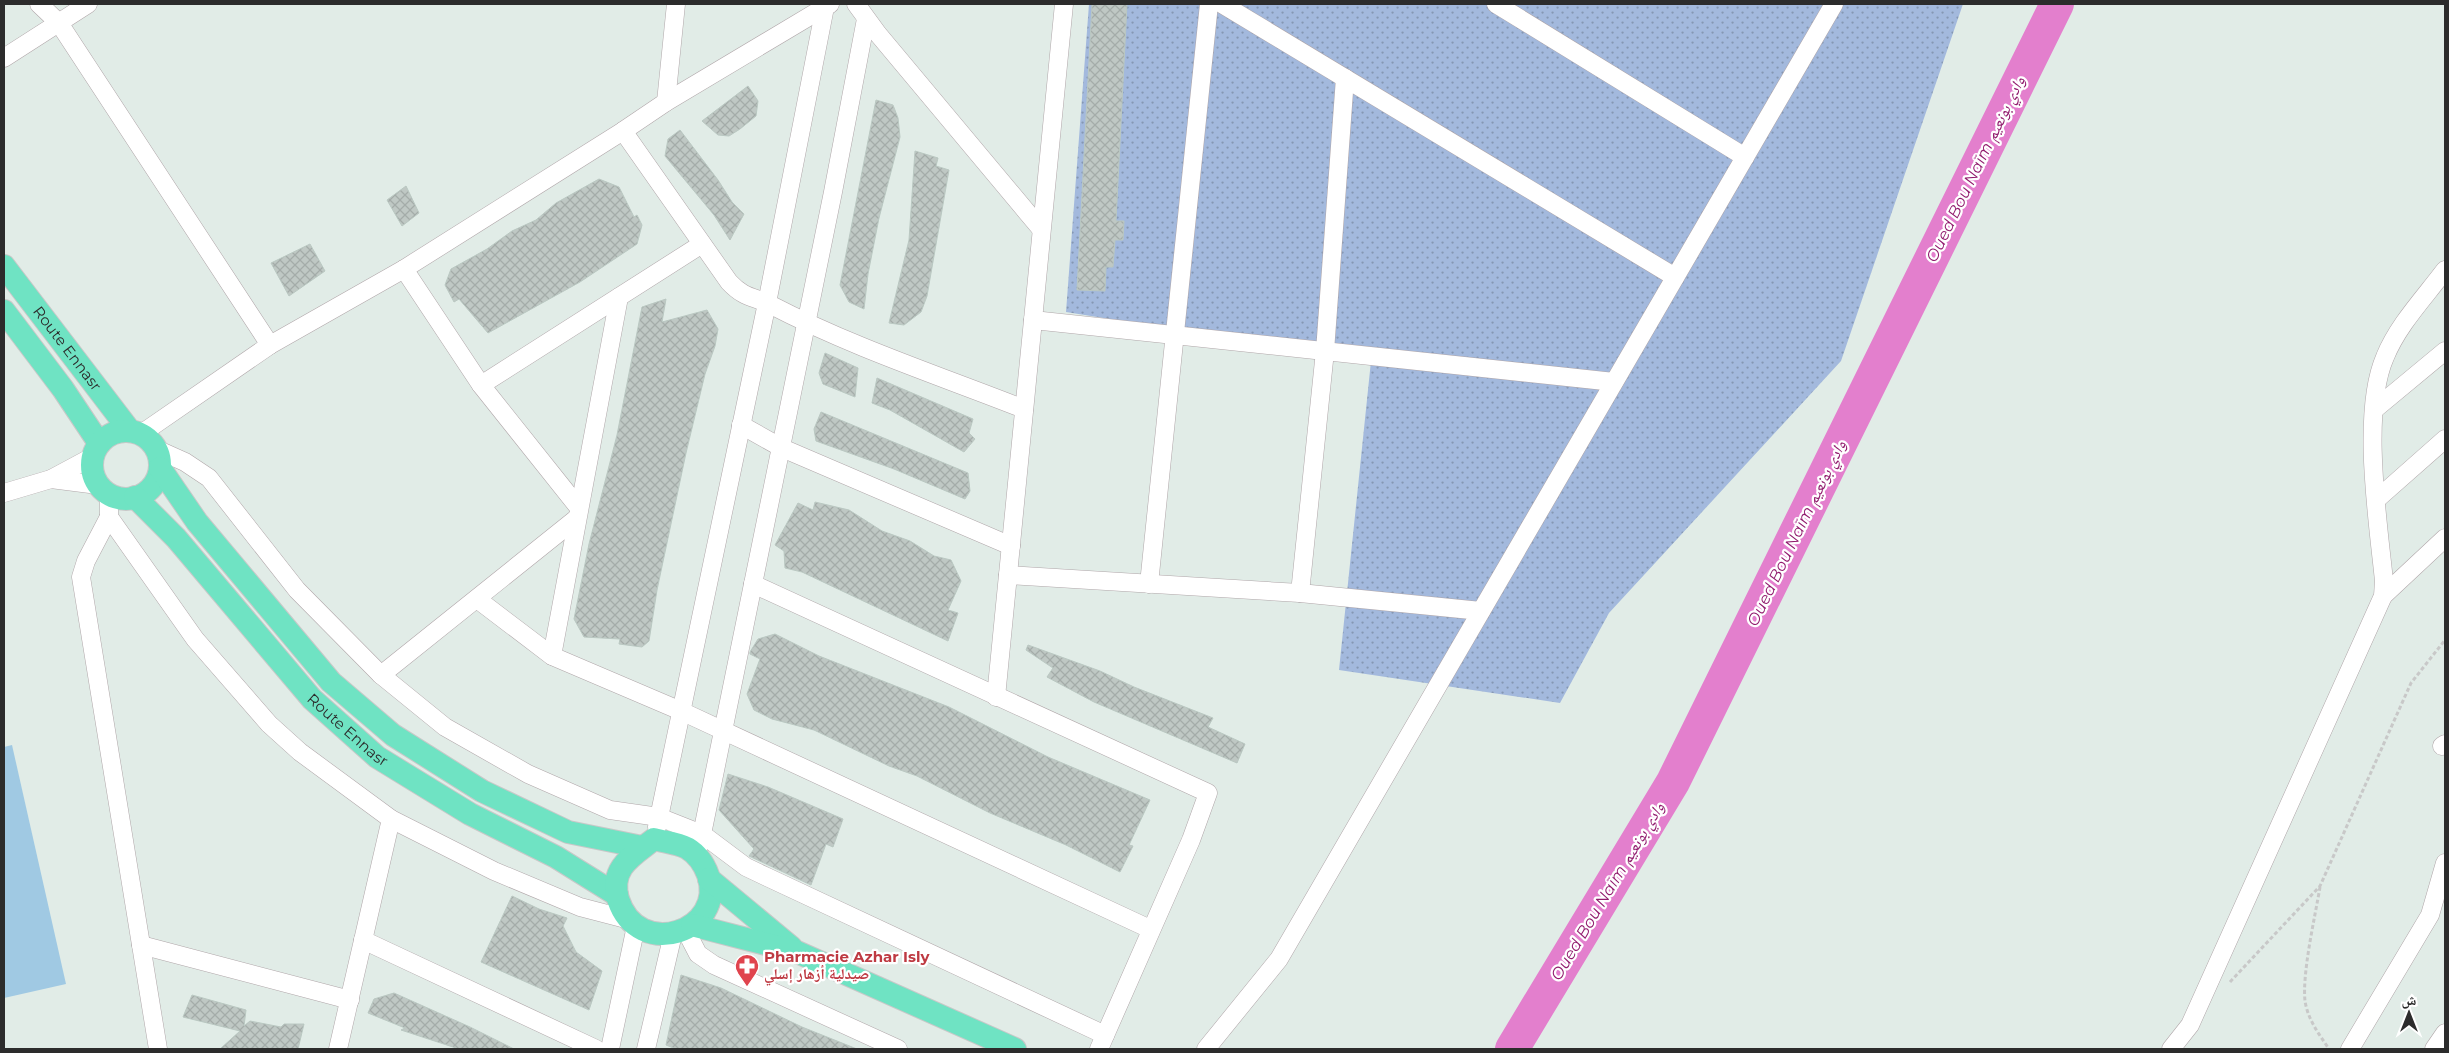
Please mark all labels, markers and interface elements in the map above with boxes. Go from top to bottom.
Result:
water label: Oued Bou Naïm وادي بونعيم [1922,73,2032,267]
street label: Route Ennasr [29,302,106,395]
water label: Oued Bou Naïm وادي بونعيم [1743,437,1853,631]
street label: Route Ennasr [303,689,392,770]
water label: Oued Bou Naïm وادي بونعيم [1547,798,1671,985]
place label: Pharmacie Azhar Isly صيدلية أزهار إسلي [764,947,930,986]
pharmacy icon: Pharmacie Azhar Isly صيدلية أزهار إسلي [734,953,760,987]
north arrow [2384,988,2434,1038]
text: ش [2402,991,2417,1009]

